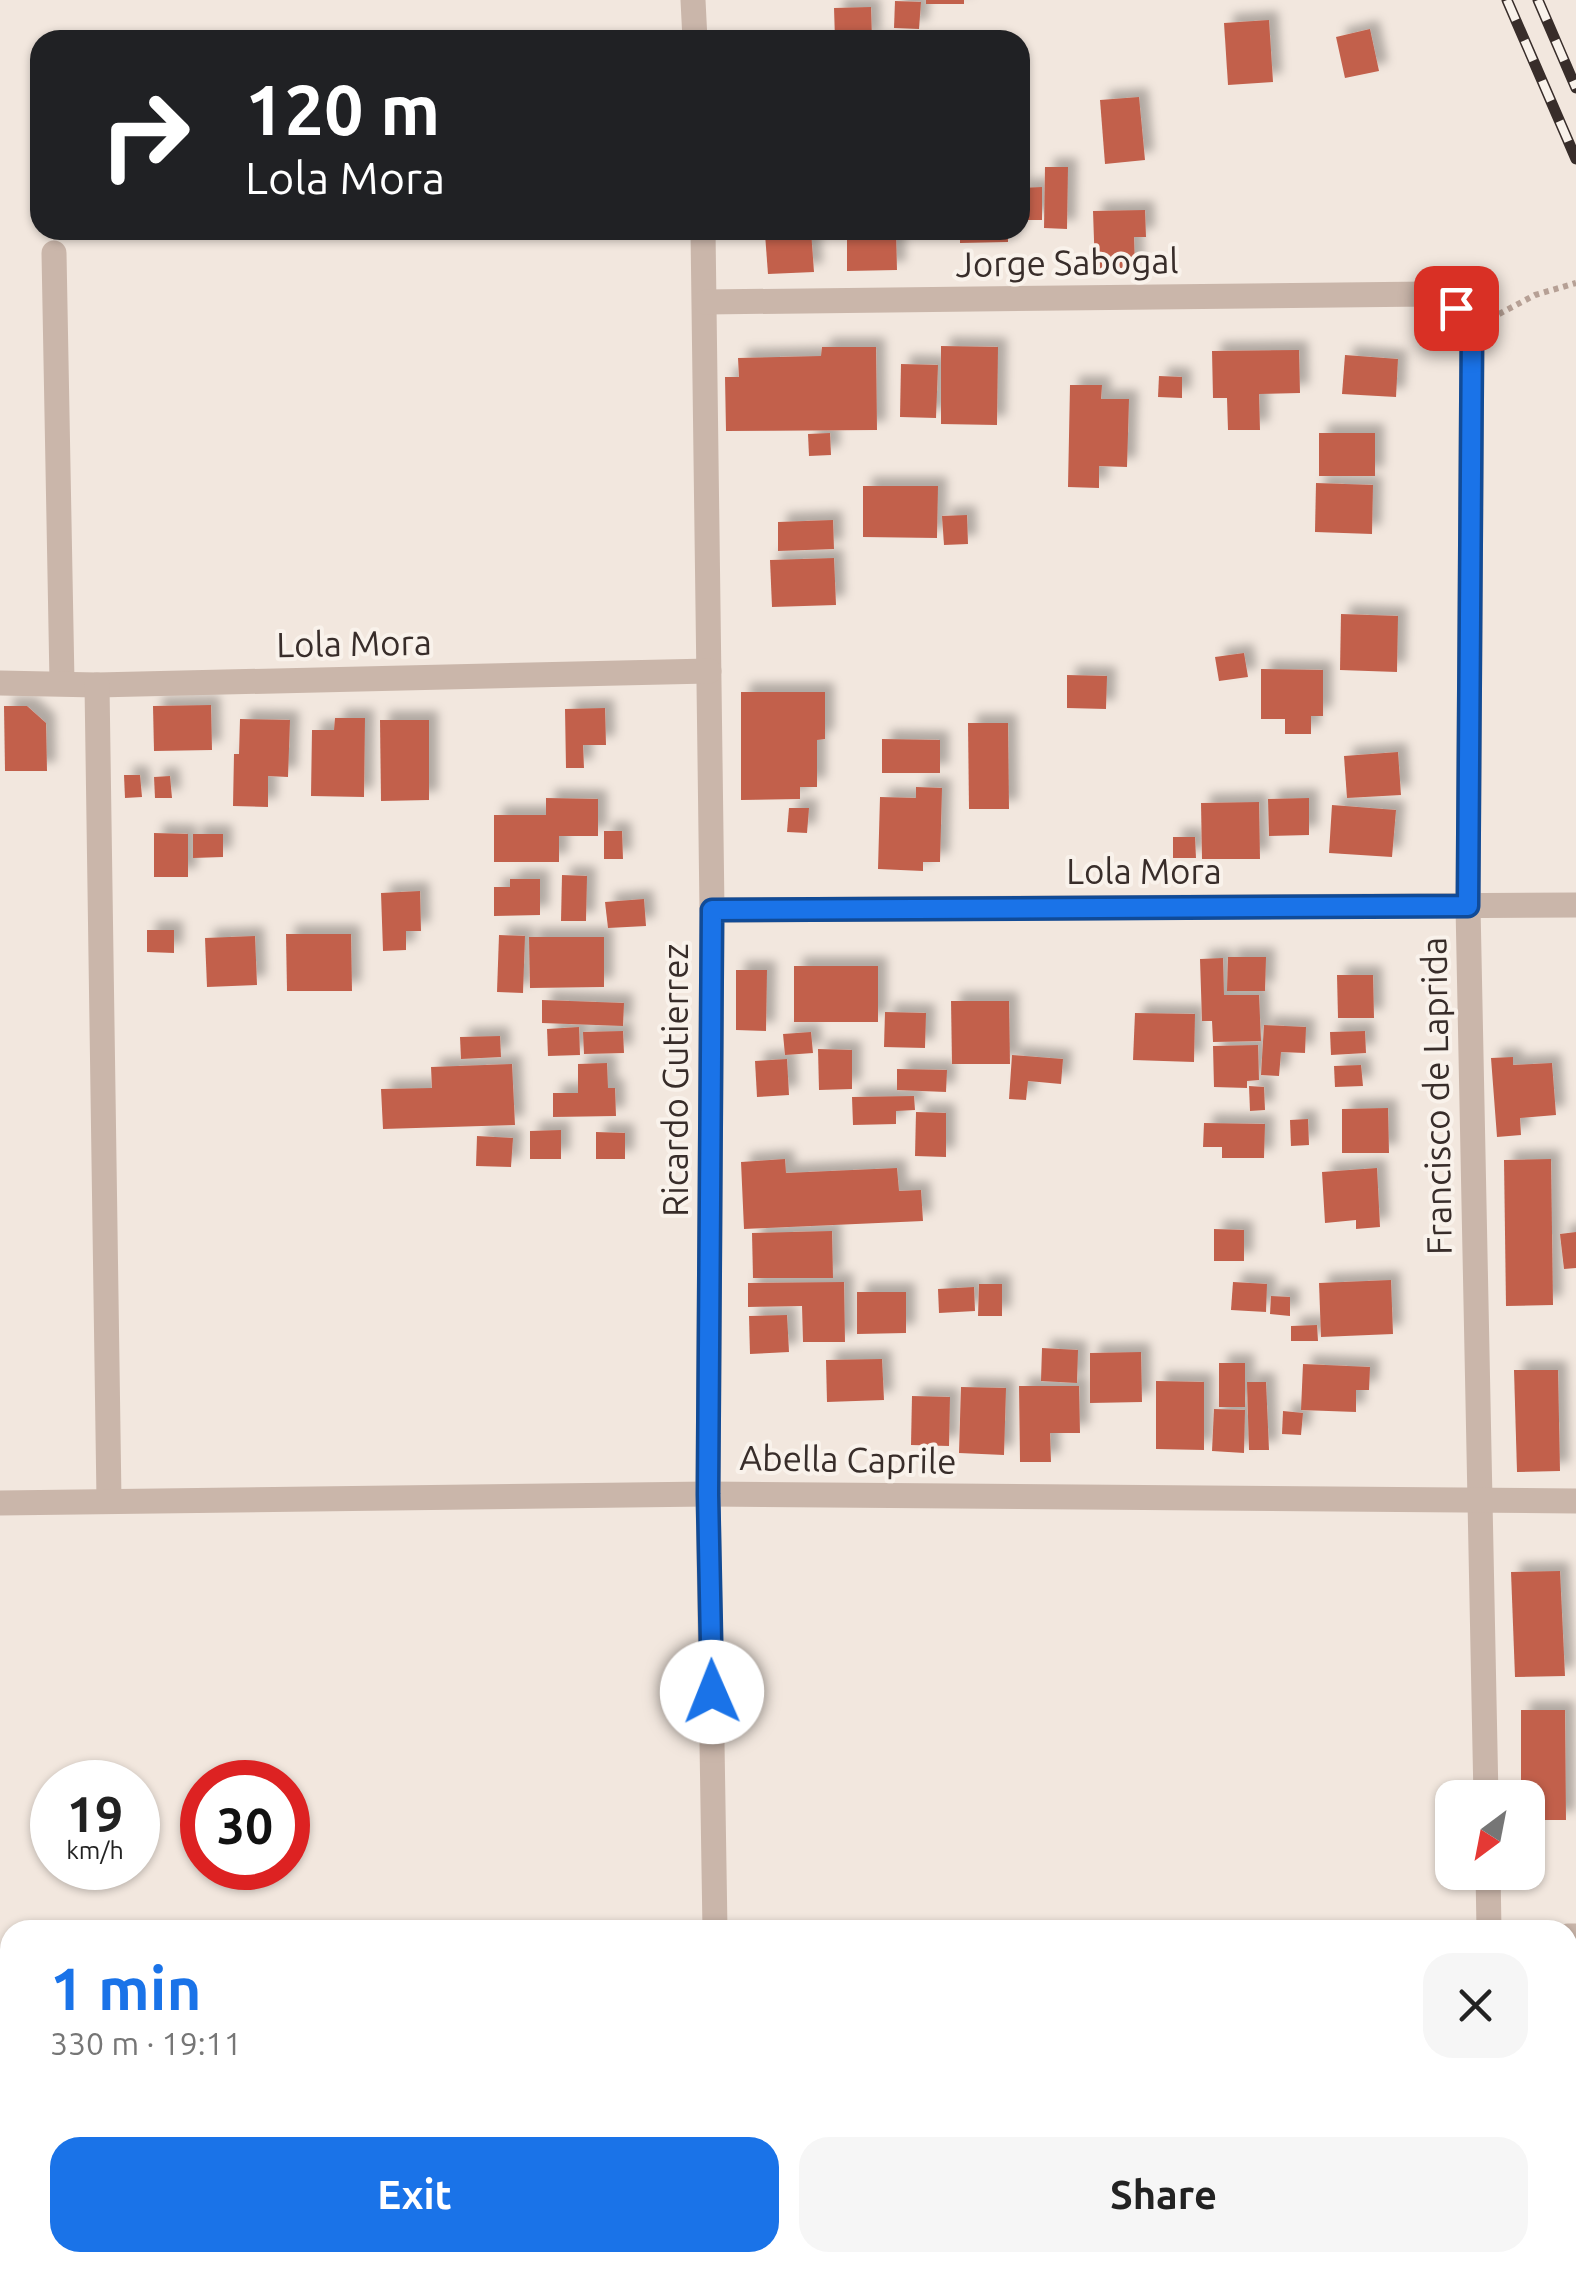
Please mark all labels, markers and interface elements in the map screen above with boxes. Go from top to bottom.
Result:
icon: right [80,70,210,200]
text: 120 m [245,70,440,148]
text: Lola Mora [245,152,445,203]
street label: Jorge Sabogal [955,240,1179,284]
pin [1414,266,1499,351]
icon: arrive [1429,281,1484,336]
street label: Lola Mora [276,622,432,664]
street label: Lola Mora [1066,851,1222,891]
street label: Francisco de Laprida [1413,937,1459,1255]
street label: Ricardo Gutierrez [655,943,695,1217]
street label: Abella Caprile [739,1437,957,1481]
position arrow [660,1640,764,1744]
speed limit sign: 30 [180,1760,310,1890]
north arrow [1435,1780,1545,1890]
map controls [1435,1780,1545,1890]
text: 19 [67,1785,123,1841]
text: km/h [66,1836,124,1864]
button: close [1423,1953,1528,2058]
text: 1 min [50,1954,202,2021]
text: 330 m · 19:11 [50,2025,242,2061]
button: Exit [50,2137,779,2252]
button: Share [799,2137,1528,2252]

